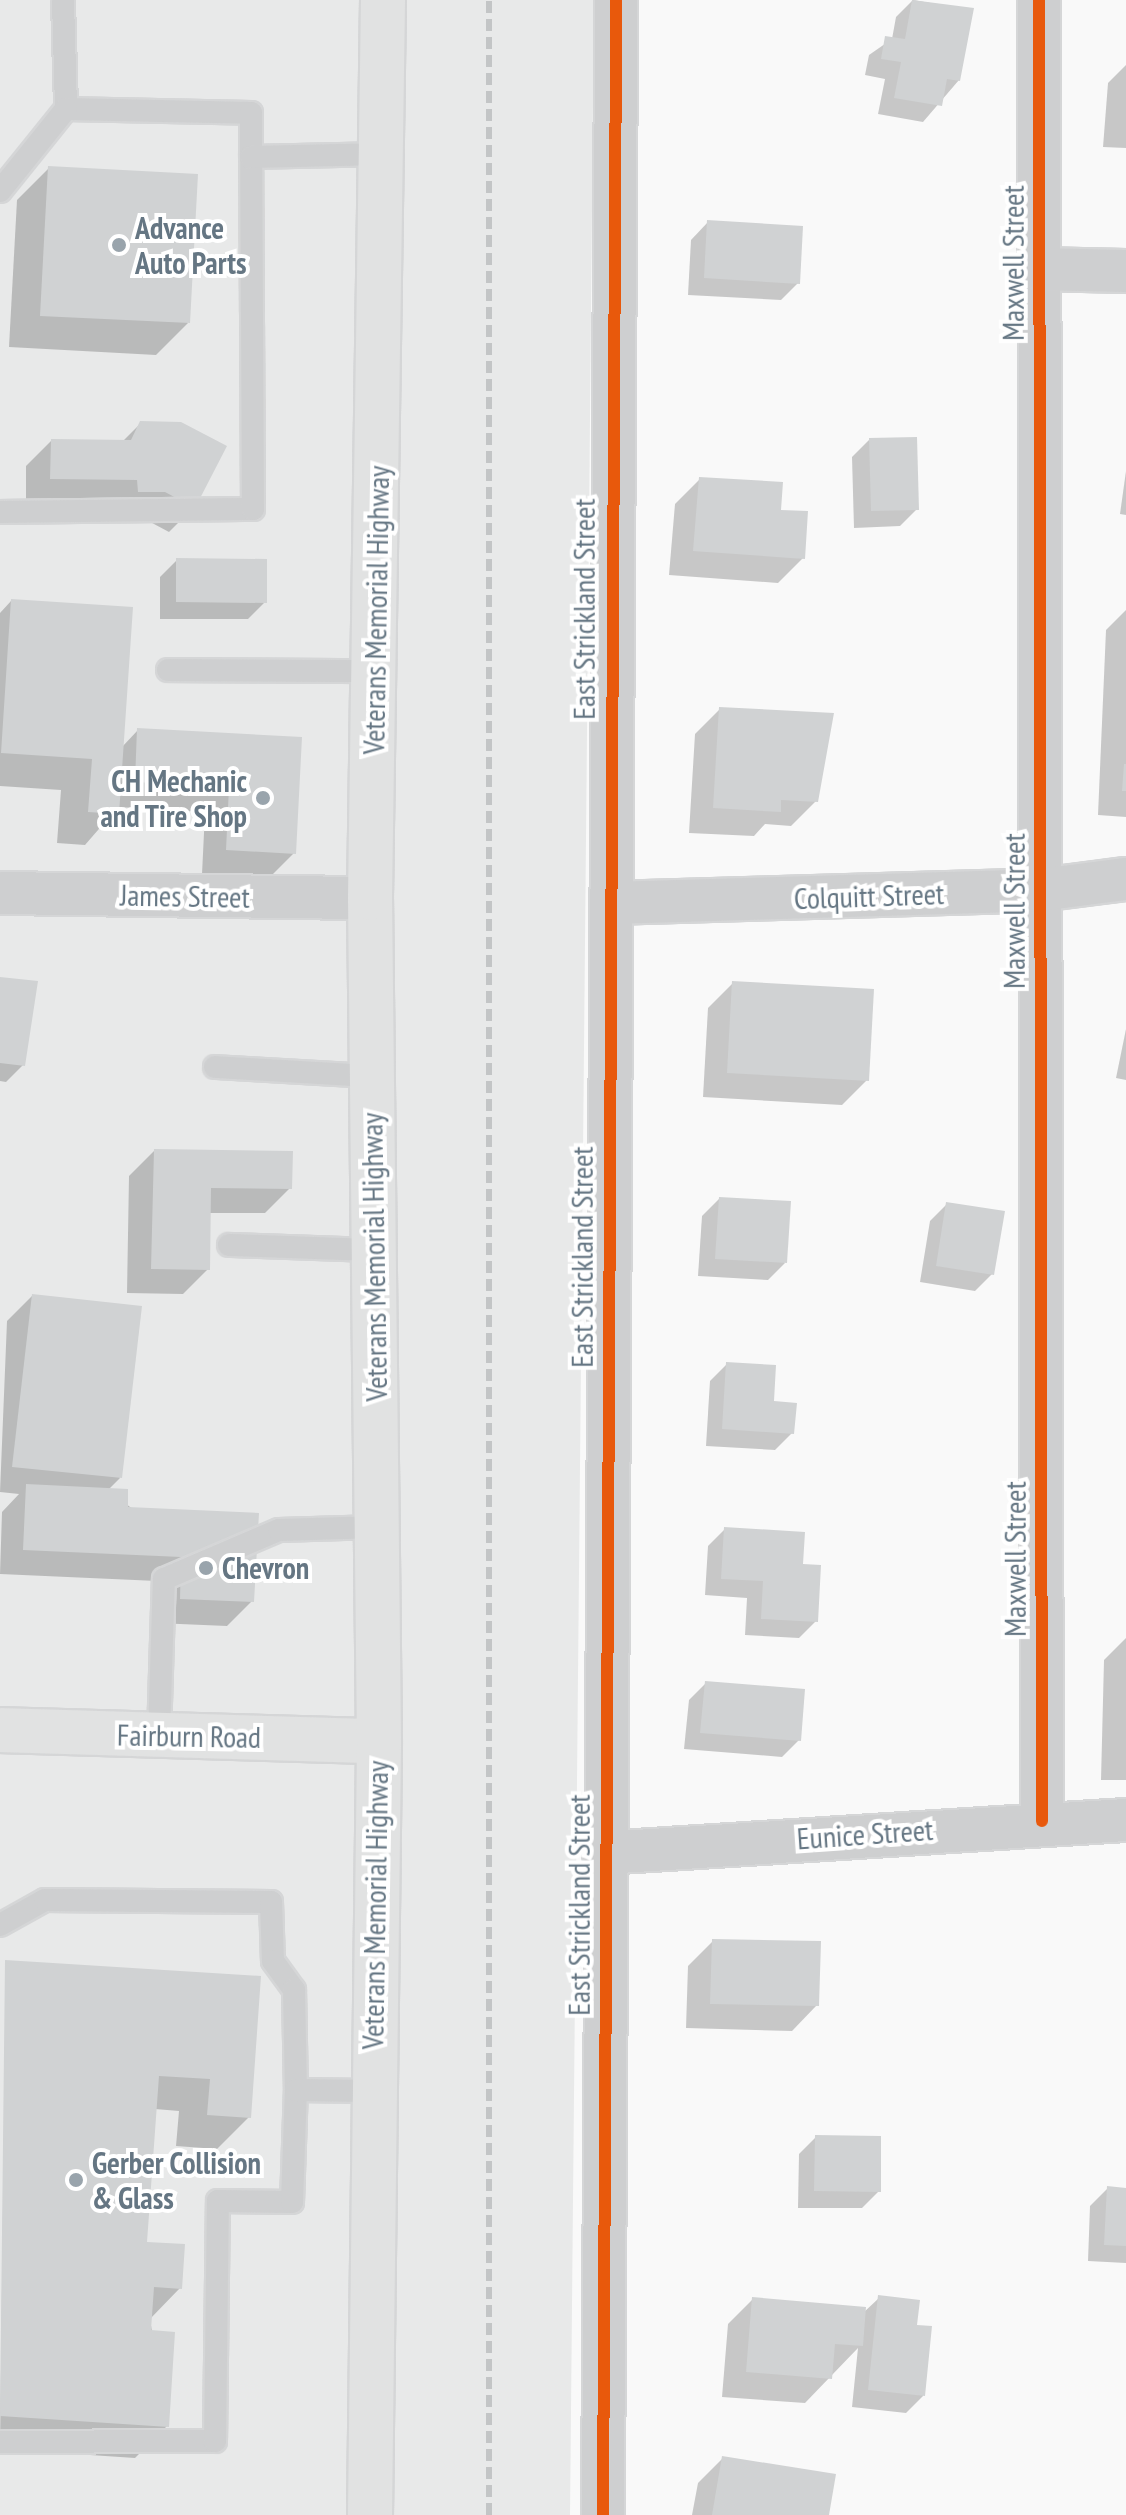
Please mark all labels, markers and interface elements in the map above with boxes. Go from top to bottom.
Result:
street label: Maxwell Street [995,185,1031,341]
place label: Advance Auto Parts [135,210,246,280]
marker: Advance Auto Parts [110,236,128,254]
street label: Veterans Memorial Highway [355,465,397,755]
street label: East Strickland Street [566,498,602,720]
place label: CH Mechanic and Tire Shop [99,763,247,834]
marker: CH Mechanic and Tire Shop [254,789,272,807]
street label: Maxwell Street [996,833,1032,989]
street label: Colquitt Street [793,875,945,917]
street label: James Street [120,877,250,915]
street label: Veterans Memorial Highway [353,1112,395,1402]
street label: East Strickland Street [564,1146,600,1368]
street label: Maxwell Street [997,1481,1033,1637]
place label: Chevron [222,1550,309,1586]
marker: Chevron [197,1559,215,1577]
street label: Fairburn Road [117,1717,261,1755]
street label: Veterans Memorial Highway [354,1760,396,2050]
street label: East Strickland Street [561,1794,597,2016]
street label: Eunice Street [796,1811,934,1857]
place label: Gerber Collision & Glass [92,2145,261,2216]
marker: Gerber Collision & Glass [67,2171,85,2189]

